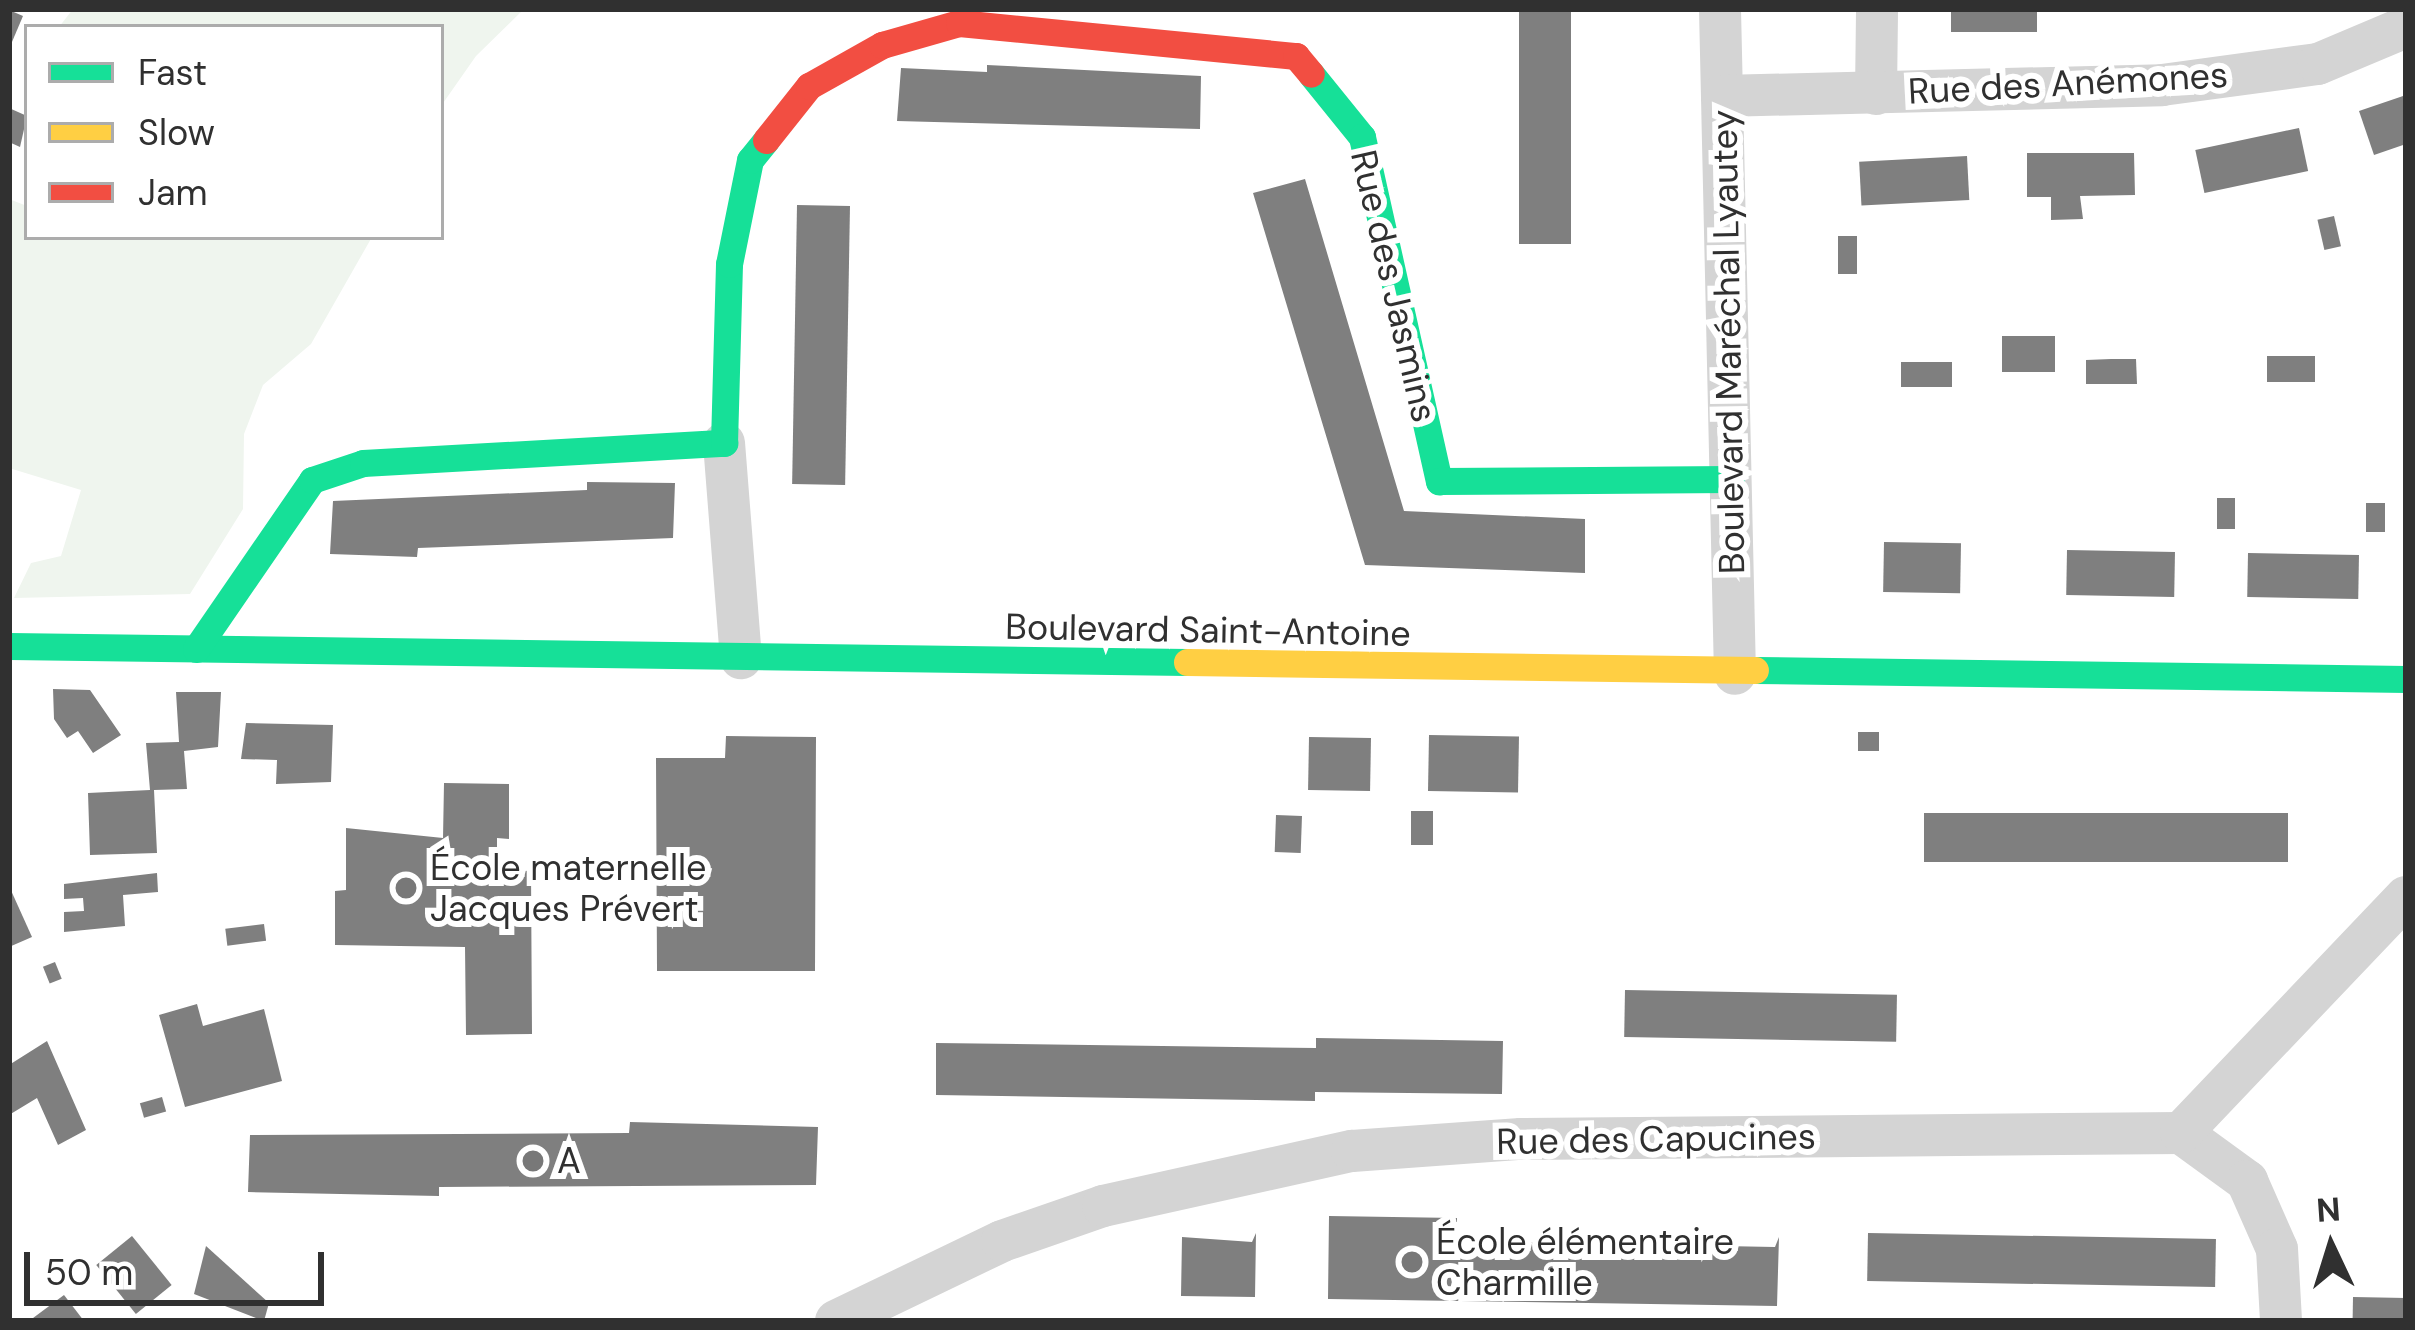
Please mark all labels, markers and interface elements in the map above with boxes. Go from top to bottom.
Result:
legend [24,24,444,240]
text: Fast [138,49,207,96]
street label: Rue des Anémones [1907,53,2229,113]
text: Slow [138,109,215,156]
street label: Boulevard Maréchal Lyautey [1702,109,1754,575]
street label: Rue des Jasmins [1342,146,1446,426]
text: Jam [138,169,208,216]
street label: Boulevard Saint-Antoine [1005,605,1411,655]
place label: École maternelle Jacques Prévert [430,845,706,930]
marker: École maternelle Jacques Prévert [393,875,419,901]
street label: Rue des Capucines [1496,1115,1816,1163]
place label: A [557,1139,581,1183]
marker: A [520,1148,546,1174]
north arrow [2271,1186,2391,1306]
text: N [2315,1187,2342,1232]
place label: École élémentaire Charmille [1436,1219,1734,1304]
scale bar [30,1228,330,1302]
text: 50 m [45,1249,133,1296]
marker: École élémentaire Charmille [1399,1249,1425,1275]

